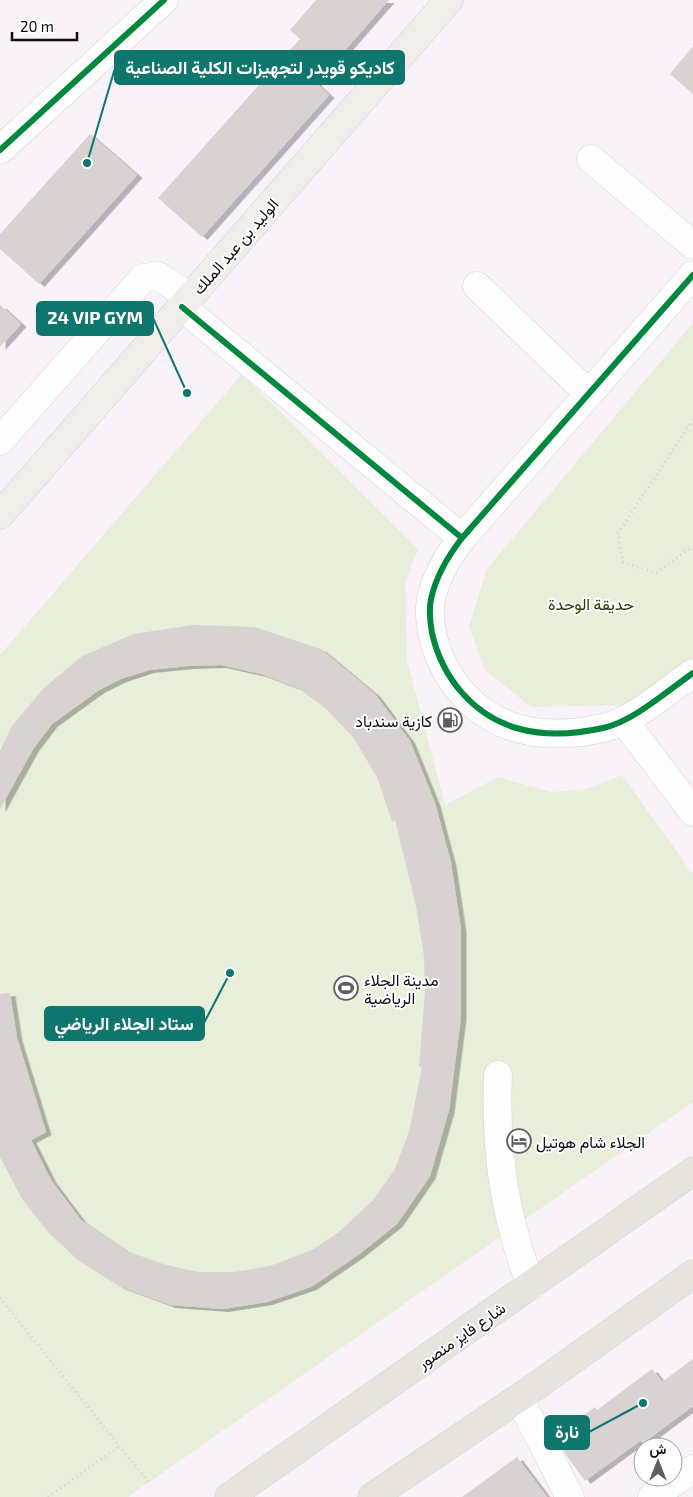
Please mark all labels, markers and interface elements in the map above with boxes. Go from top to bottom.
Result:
scale bar [12,10,78,42]
text: 20 m [20,17,54,35]
callout: كاديكو قويدر لتجهيزات الكلية الصناعية [115,51,404,84]
text: كاديكو قويدر لتجهيزات الكلية الصناعية [125,56,395,79]
street label: الوليد بن عبد الملك [188,194,283,299]
callout: 24 VIP GYM [37,302,153,335]
text: 24 VIP GYM [47,306,143,328]
park label: حديقة الوحدة [548,594,634,615]
fuel station icon: كازية سندباد [437,707,463,733]
place label: كازية سندباد [355,711,432,732]
place label: مدينة الجلاء الرياضية [364,970,439,1009]
sports icon: مدينة الجلاء الرياضية [333,975,359,1001]
callout: ستاد الجلاء الرياضي [45,1007,204,1040]
text: ستاد الجلاء الرياضي [54,1012,194,1039]
hotel icon: الجلاء شام هوتيل [506,1128,532,1154]
place label: الجلاء شام هوتيل [536,1132,645,1153]
street label: شارع فايز منصور [413,1298,510,1375]
callout: نارة [545,1416,589,1449]
text: نارة [555,1420,579,1443]
north arrow [633,1437,683,1487]
text: ش [650,1440,667,1458]

